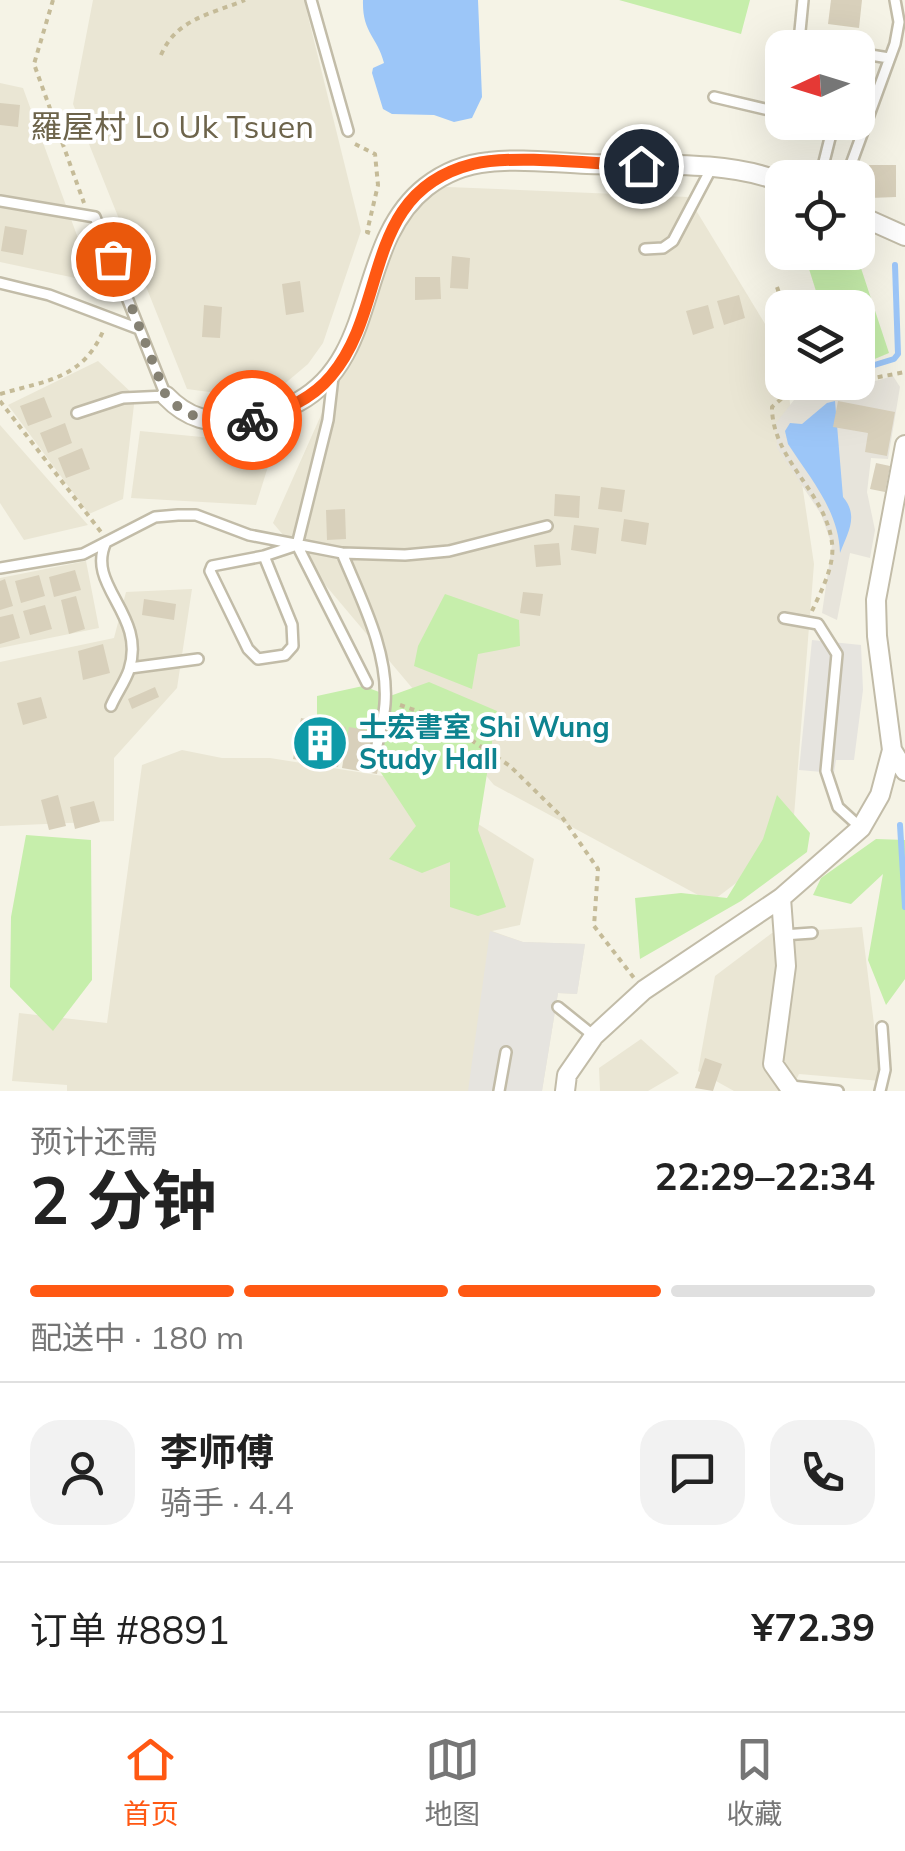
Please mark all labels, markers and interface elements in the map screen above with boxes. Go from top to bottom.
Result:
north arrow [765,30,875,140]
map controls [765,30,875,400]
district label: 羅屋村 Lo Uk Tsuen [30,106,314,146]
pin [599,124,684,209]
icon: home [614,139,669,194]
button: locate [765,160,875,270]
pin [71,217,156,302]
icon: bag [86,232,141,287]
button: layers [765,290,875,400]
courier [202,370,302,470]
icon: bike [225,393,280,448]
place label: 士宏書室 Shi Wung Study Hall [359,709,610,776]
building icon: 士宏書室 Shi Wung Study Hall [290,713,350,773]
text: 预计还需 [30,1121,158,1161]
text: 22:29–22:34 [655,1152,875,1200]
text: 2 分钟 [30,1159,217,1240]
text: 配送中 · 180 m [30,1317,244,1357]
button: person [30,1420,135,1525]
button: chat [640,1420,745,1525]
button: phone [770,1420,875,1525]
text: 李师傅 [160,1428,274,1476]
text: 骑手 · 4.4 [160,1482,294,1522]
text: ¥72.39 [752,1603,875,1651]
text: 订单 #8891 [30,1606,230,1654]
tab: 首页 [123,1732,179,1832]
tab: 地图 [424,1732,480,1832]
tab: 收藏 [726,1732,782,1832]

